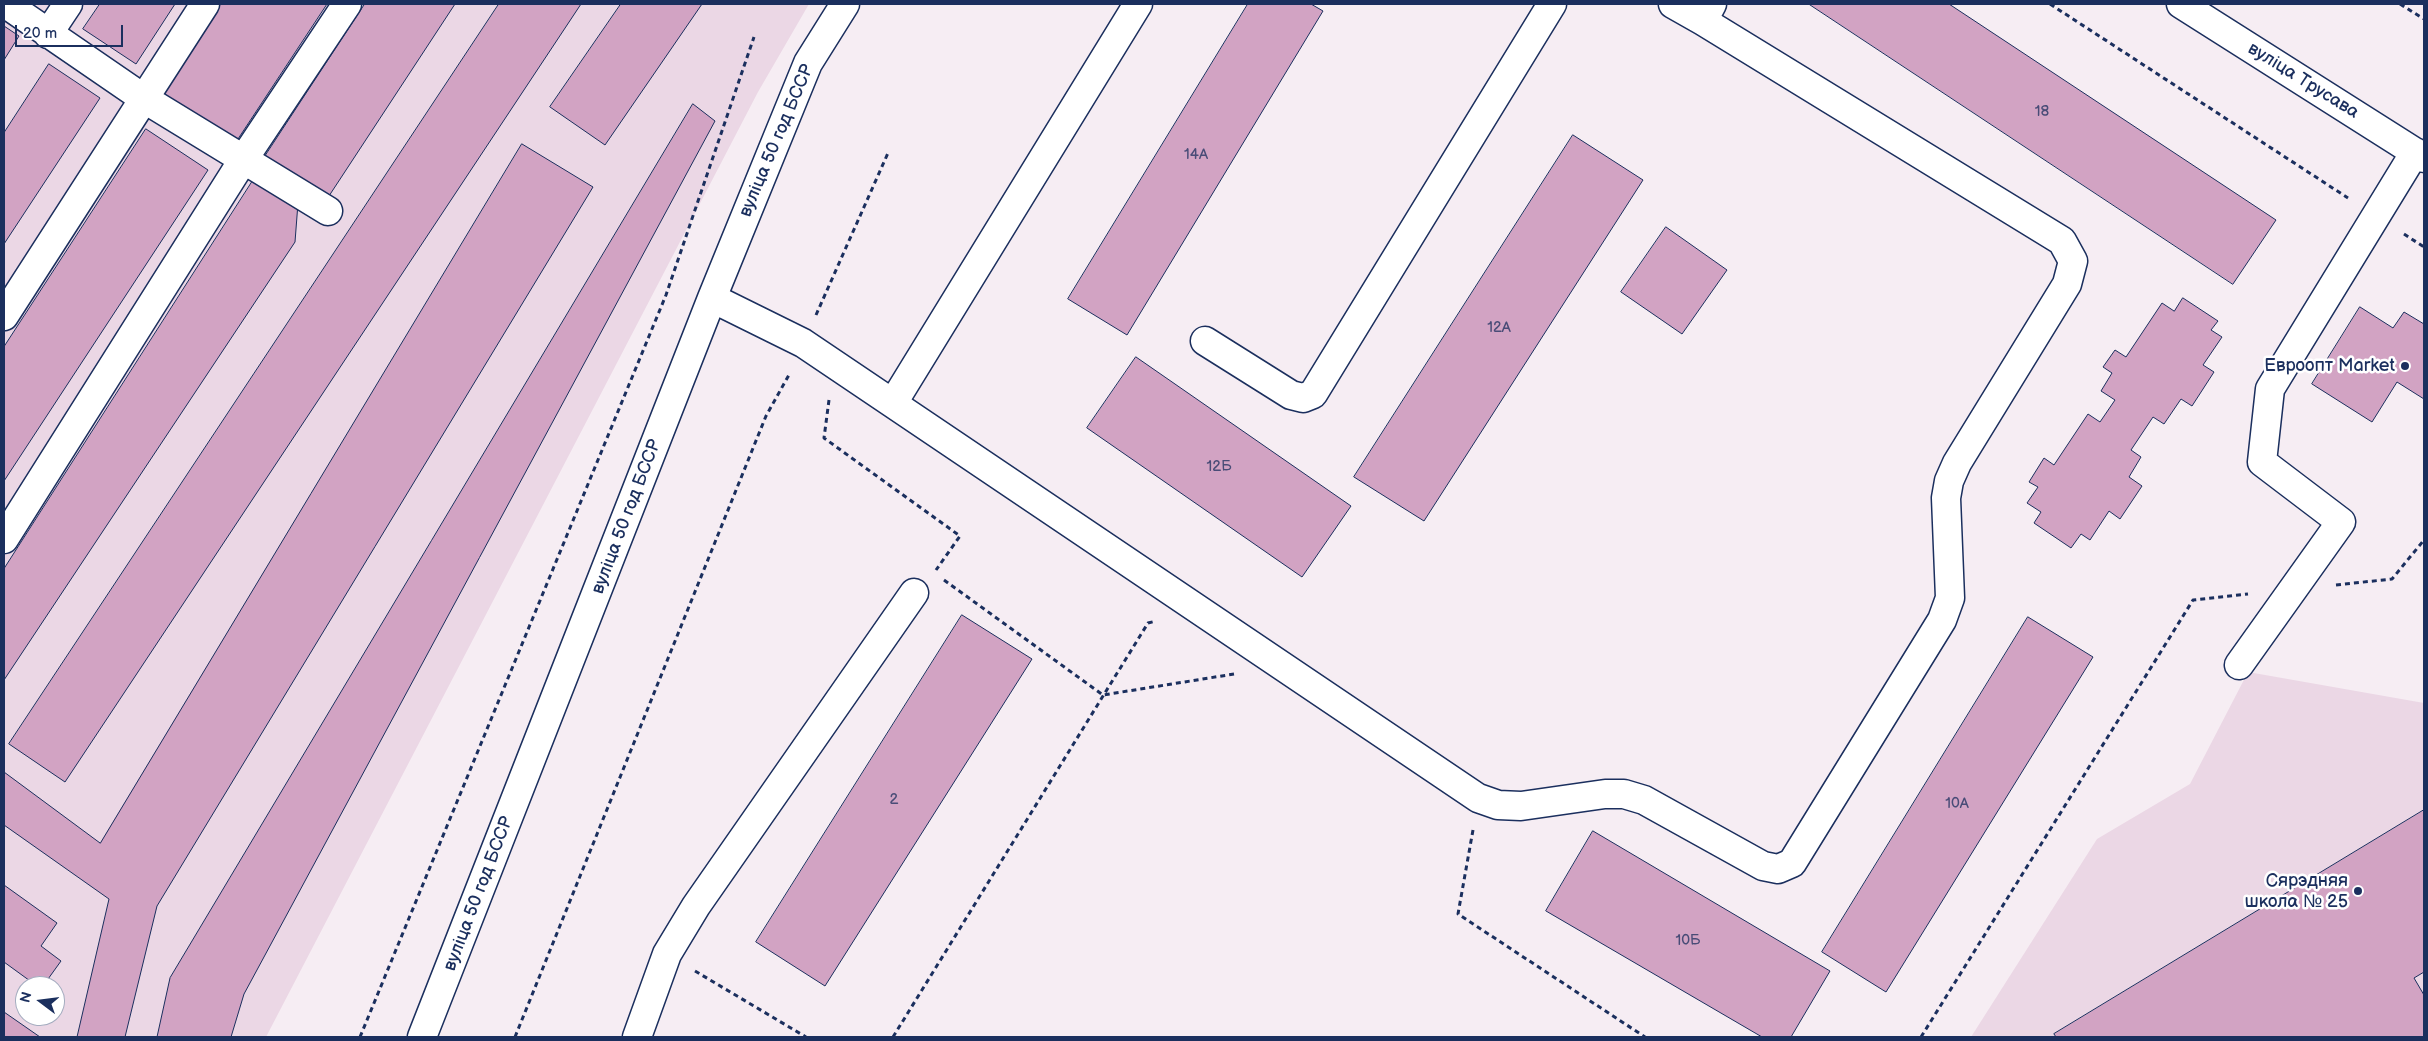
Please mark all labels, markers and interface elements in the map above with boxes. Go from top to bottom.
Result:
scale bar [18,15,125,47]
text: 20 m [23,24,57,43]
street label: вуліца Трусава [2243,38,2363,124]
street label: вуліца 50 год БССР [735,61,819,221]
house number: 18 [2035,103,2049,121]
house number: 14А [1184,146,1208,164]
house number: 12А [1487,319,1511,337]
place label: Евроопт Market [2264,355,2395,377]
marker: Евроопт Market [2399,360,2411,372]
street label: вуліца 50 год БССР [588,437,666,597]
house number: 12Б [1206,458,1232,476]
house number: 2 [890,791,898,809]
house number: 10А [1945,795,1969,813]
street label: вуліца 50 год БССР [440,814,518,974]
place label: Сярэдняя школа № 25 [2245,870,2348,912]
marker: Сярэдняя школа № 25 [2352,885,2364,897]
house number: 10Б [1675,932,1701,950]
north arrow [15,976,65,1026]
text: N [16,990,36,1005]

